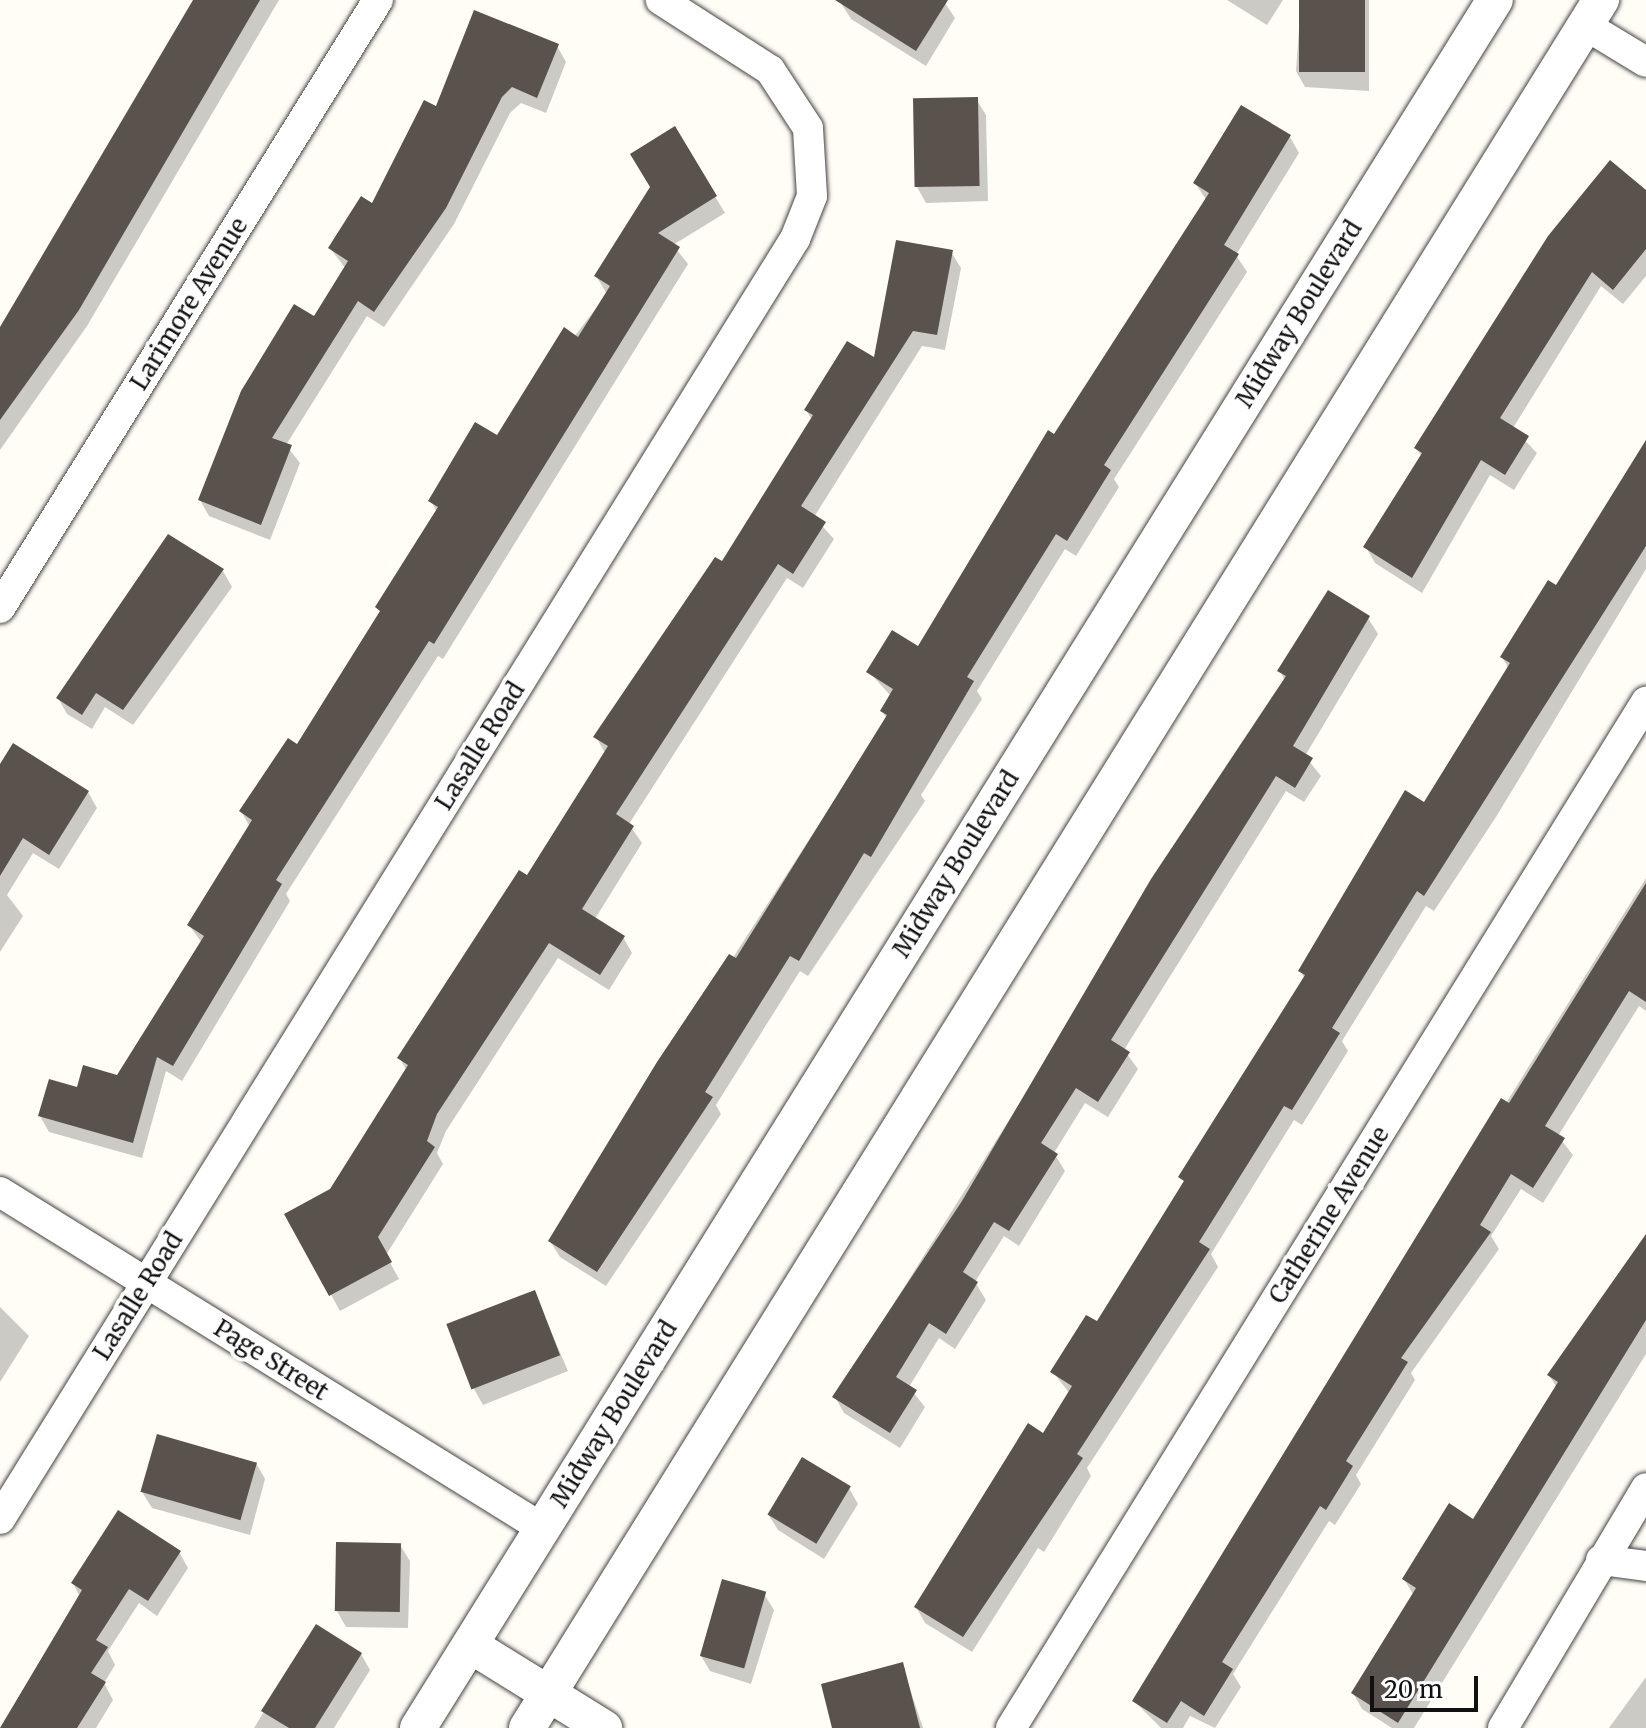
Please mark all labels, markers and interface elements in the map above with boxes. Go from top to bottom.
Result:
street label: Larimore Avenue [124,213,254,395]
street label: Midway Boulevard [1230,215,1368,413]
street label: Lasalle Road [429,677,531,815]
street label: Midway Boulevard [887,765,1025,963]
street label: Catherine Avenue [1263,1121,1395,1309]
street label: Lasalle Road [87,1227,189,1365]
street label: Page Street [209,1314,333,1406]
street label: Midway Boulevard [545,1315,683,1513]
scale bar [1374,1660,1482,1710]
text: 20 m [1384,1674,1443,1705]

